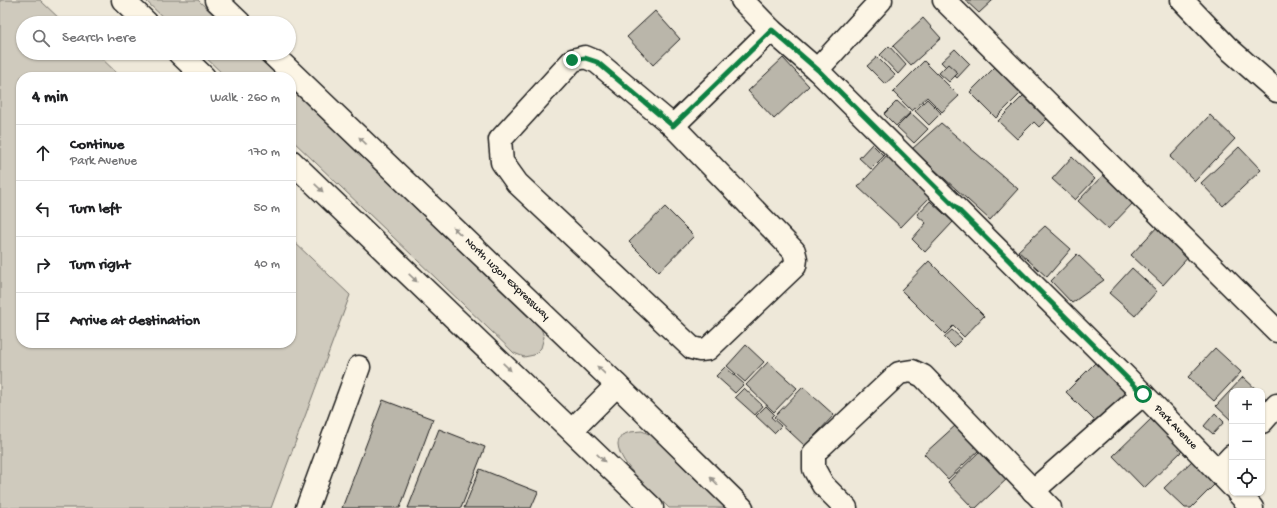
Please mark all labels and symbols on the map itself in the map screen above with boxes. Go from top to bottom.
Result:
route end [563,51,581,69]
one-way arrow [358,136,368,146]
one-way arrow [314,183,324,192]
one-way arrow [452,226,462,236]
street label: North Luzon Expressway [462,236,552,323]
one-way arrow [408,273,418,282]
one-way arrow [502,363,512,372]
one-way arrow [596,365,606,374]
route start [1134,385,1152,403]
street label: Park Avenue [1151,402,1200,452]
one-way arrow [596,453,606,463]
one-way arrow [709,476,719,485]

